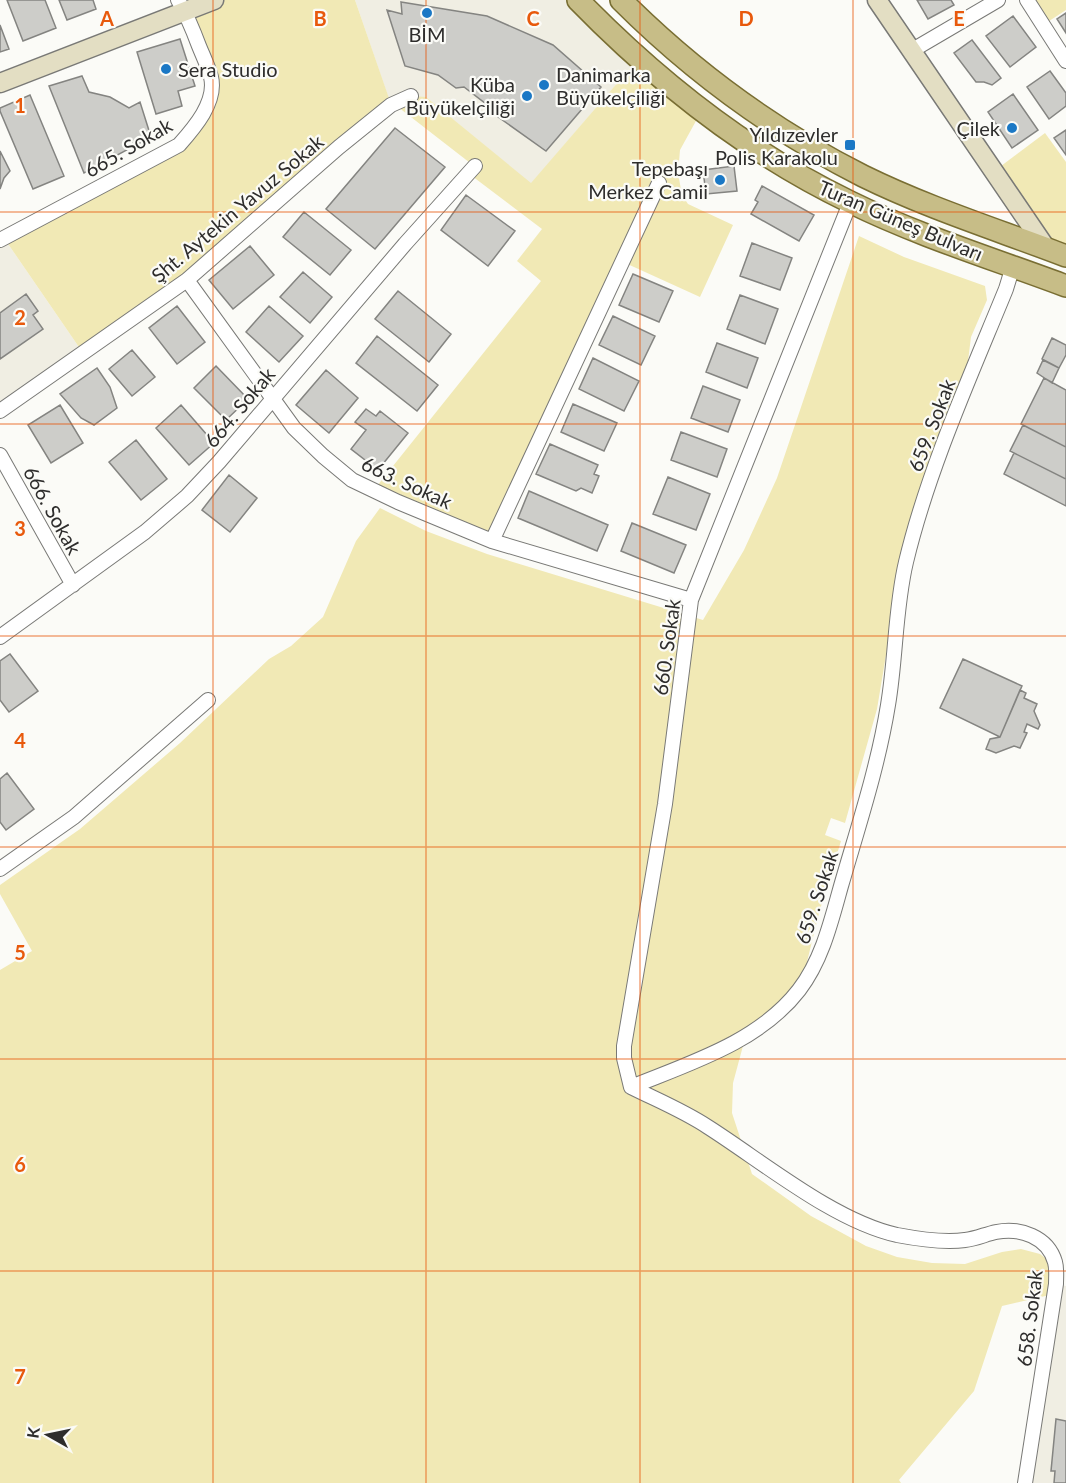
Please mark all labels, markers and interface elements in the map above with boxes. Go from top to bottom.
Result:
text: A [99,6,114,30]
text: B [313,6,327,30]
marker: BİM [420,6,434,20]
text: C [526,6,540,30]
text: D [738,6,754,30]
text: E [953,6,965,30]
place label: BİM [408,22,446,46]
place label: Sera Studio [178,57,278,81]
marker: Sera Studio [159,62,173,76]
place label: Danimarka Büyükelçiliği [556,62,665,109]
place label: Küba Büyükelçiliği [406,72,515,119]
marker: Danimarka Büyükelçiliği [537,78,551,92]
marker: Küba Büyükelçiliği [520,89,534,103]
text: 1 [14,93,26,117]
street label: 665. Sokak [80,112,177,182]
place label: Çilek [956,116,1001,140]
marker: Çilek [1005,121,1019,135]
place label: Yıldızevler Polis Karakolu [715,122,839,169]
street label: Şht. Aytekin Yavuz Sokak [146,128,329,287]
marker: Yıldızevler Polis Karakolu [843,138,857,152]
place label: Tepebaşı Merkez Camii [588,156,708,203]
marker: Tepebaşı Merkez Camii [713,173,727,187]
street label: Turan Güneş Bulvarı [815,175,987,265]
text: 2 [14,305,26,329]
street label: 664. Sokak [199,361,280,452]
street label: 659. Sokak [902,375,960,475]
street label: 663. Sokak [358,451,457,514]
street label: 666. Sokak [19,462,87,559]
text: 3 [14,516,26,540]
street label: 660. Sokak [647,596,685,697]
text: 4 [14,728,26,752]
street label: 659. Sokak [790,846,843,947]
text: 5 [14,940,26,964]
text: 6 [14,1152,26,1176]
street label: 658. Sokak [1011,1268,1047,1368]
text: 7 [14,1364,26,1388]
north arrow [18,1405,78,1465]
text: K [22,1425,43,1439]

